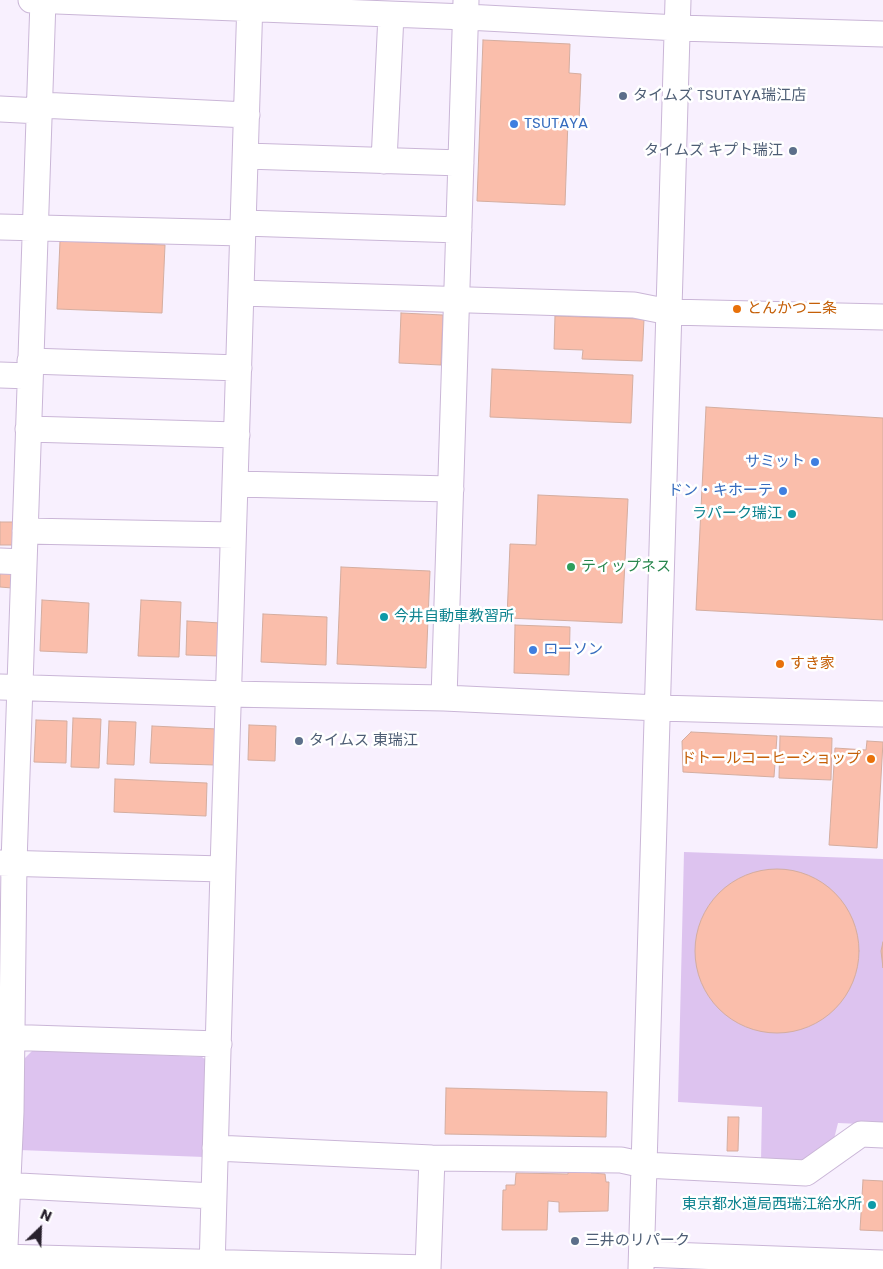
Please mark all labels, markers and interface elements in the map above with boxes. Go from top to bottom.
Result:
place label: タイムズ TSUTAYA瑞江店 [633,87,806,105]
marker: タイムズ TSUTAYA瑞江店 [617,90,629,102]
place label: TSUTAYA [524,115,588,133]
marker: TSUTAYA [508,118,520,130]
place label: タイムズ キプト瑞江 [644,142,783,160]
marker: タイムズ キプト瑞江 [787,145,799,157]
place label: とんかつ二条 [747,300,837,318]
marker: とんかつ二条 [731,303,743,315]
place label: サミット [745,453,805,471]
marker: サミット [809,456,821,468]
place label: ドン・キホーテ [668,482,773,500]
marker: ドン・キホーテ [777,485,789,497]
place label: ラパーク瑞江 [692,505,782,523]
marker: ラパーク瑞江 [786,508,798,520]
place label: ティップネス [581,558,671,576]
marker: ティップネス [565,561,577,573]
place label: 今井自動車教習所 [394,608,514,626]
marker: 今井自動車教習所 [378,611,390,623]
place label: ローソン [543,641,603,659]
marker: ローソン [527,644,539,656]
place label: すき家 [790,655,835,673]
marker: すき家 [774,658,786,670]
place label: タイムス 東瑞江 [309,732,418,750]
marker: タイムス 東瑞江 [293,735,305,747]
place label: ドトールコーヒーショップ [681,750,861,768]
marker: ドトールコーヒーショップ [865,753,877,765]
place label: 東京都水道局西瑞江給水所 [682,1196,862,1214]
marker: 東京都水道局西瑞江給水所 [866,1199,878,1211]
north arrow [15,1204,65,1254]
text: N [37,1204,55,1227]
place label: 三井のリパーク [585,1232,690,1250]
marker: 三井のリパーク [569,1235,581,1247]

